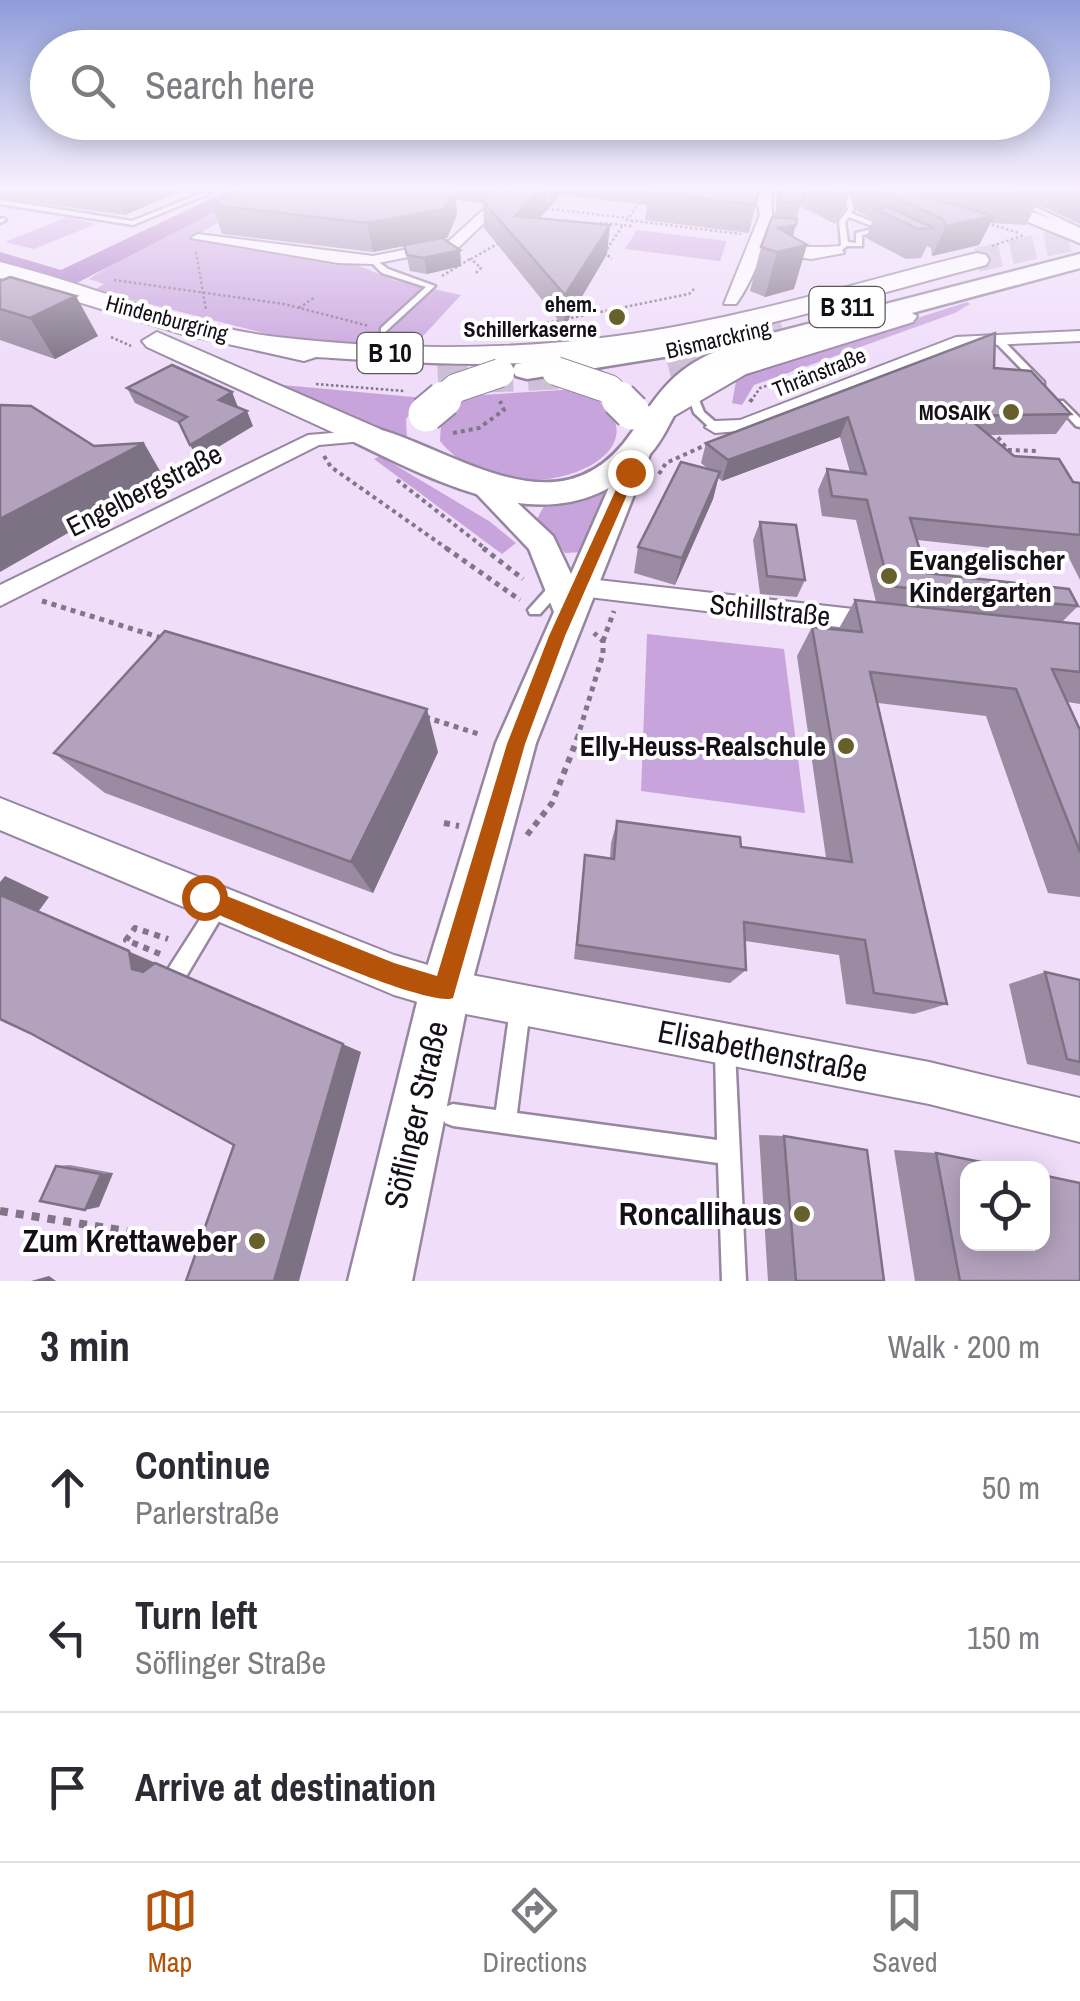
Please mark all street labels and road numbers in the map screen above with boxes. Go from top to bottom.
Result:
street label: Hindenburgring [103,287,231,349]
road number: B 311 [810,287,884,327]
street label: Bismarckring [663,312,773,366]
road number: B 10 [358,333,422,373]
street label: Thränstraße [768,340,870,404]
street label: Engelbergstraße [60,435,228,545]
street label: Schillstraße [708,585,832,635]
street label: Elisabethenstraße [654,1009,872,1092]
street label: Söflinger Straße [373,1017,458,1213]

